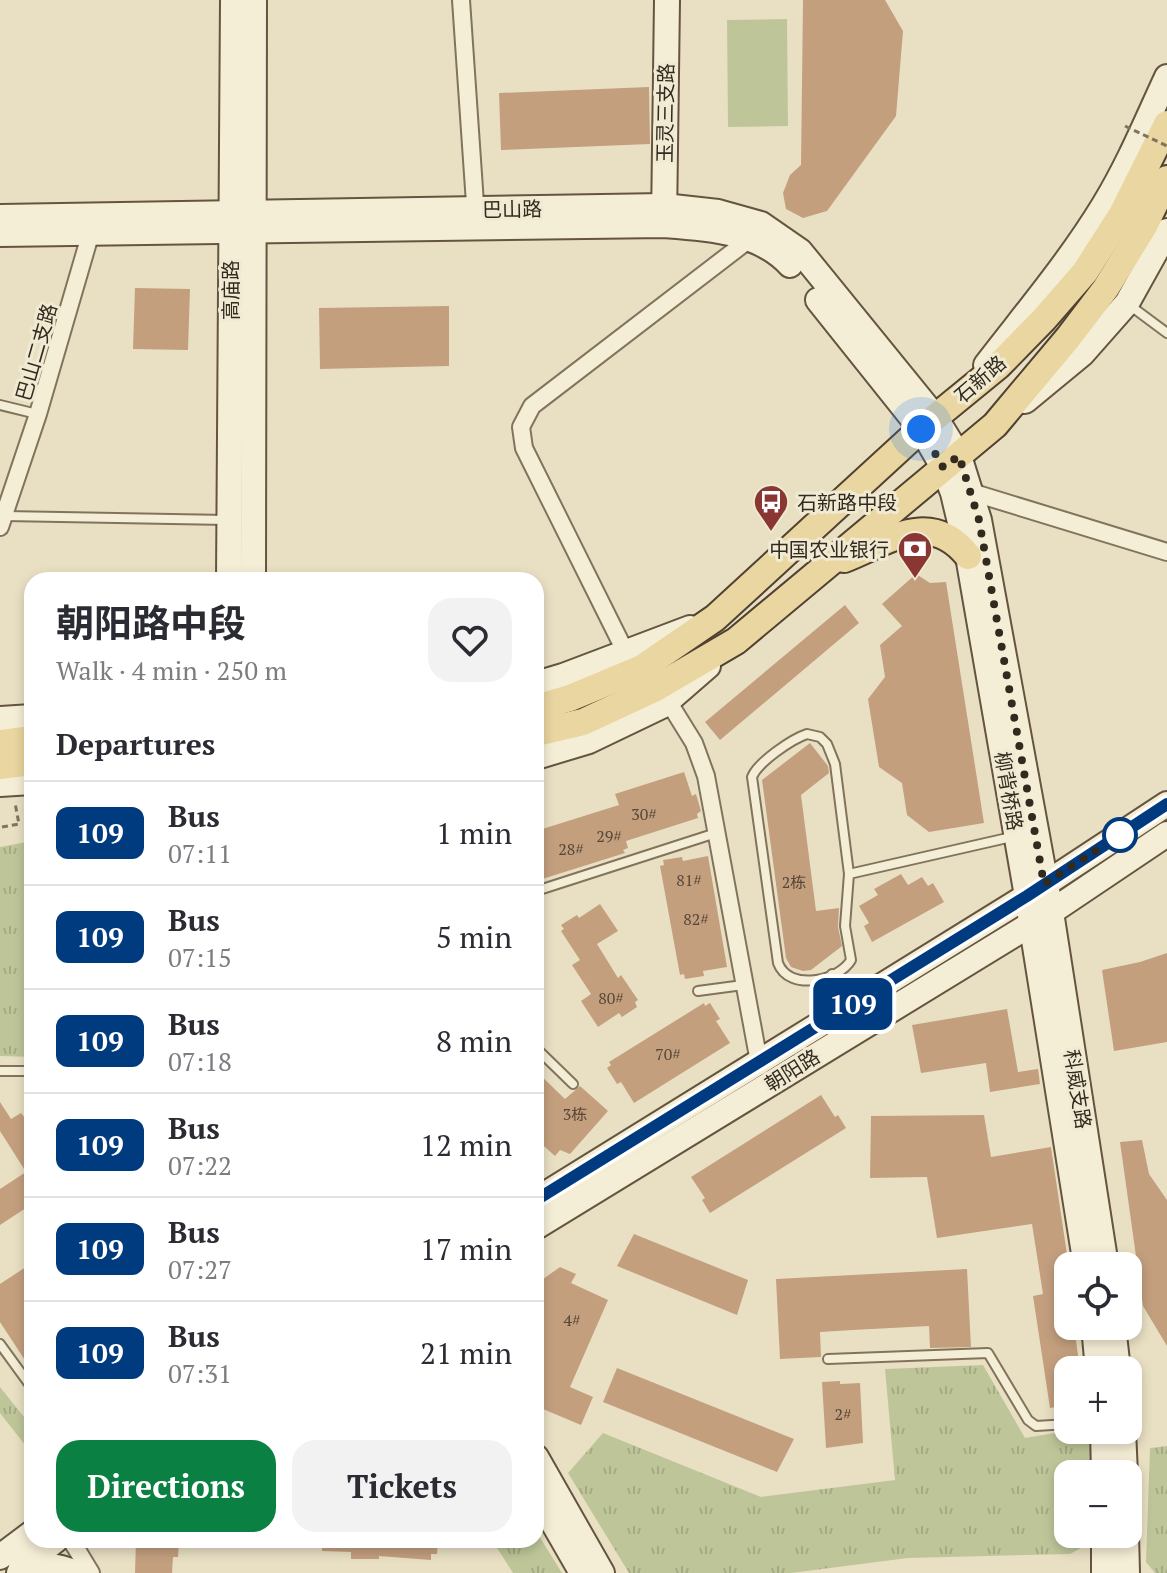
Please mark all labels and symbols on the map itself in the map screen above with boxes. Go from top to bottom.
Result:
street label: 玉灵三支路 [651,63,679,163]
street label: 巴山路 [482,195,542,223]
street label: 高庙路 [217,260,244,320]
street label: 巴山二支路 [9,300,63,404]
street label: 石新路 [949,349,1011,409]
your location [901,409,941,449]
bus stop icon: 石新路中段 [752,483,790,533]
place label: 石新路中段 [797,489,897,516]
bank icon: 中国农业银行 [896,530,934,580]
place label: 中国农业银行 [769,536,889,563]
street label: 柳背桥路 [989,749,1029,833]
house number: 30# [631,803,657,825]
unlabelled marker [1103,818,1137,852]
house number: 29# [596,825,622,847]
house number: 28# [558,838,584,860]
house number: 81# [676,869,702,891]
house number: 2栋 [782,871,806,893]
house number: 82# [683,908,709,930]
line badge: 109 [807,978,899,1030]
house number: 80# [598,987,624,1009]
house number: 70# [655,1043,681,1065]
street label: 朝阳路 [759,1043,825,1097]
street label: 科威支路 [1058,1047,1098,1131]
house number: 3栋 [563,1103,587,1125]
house number: 4# [563,1309,581,1331]
house number: 2# [834,1403,852,1425]

